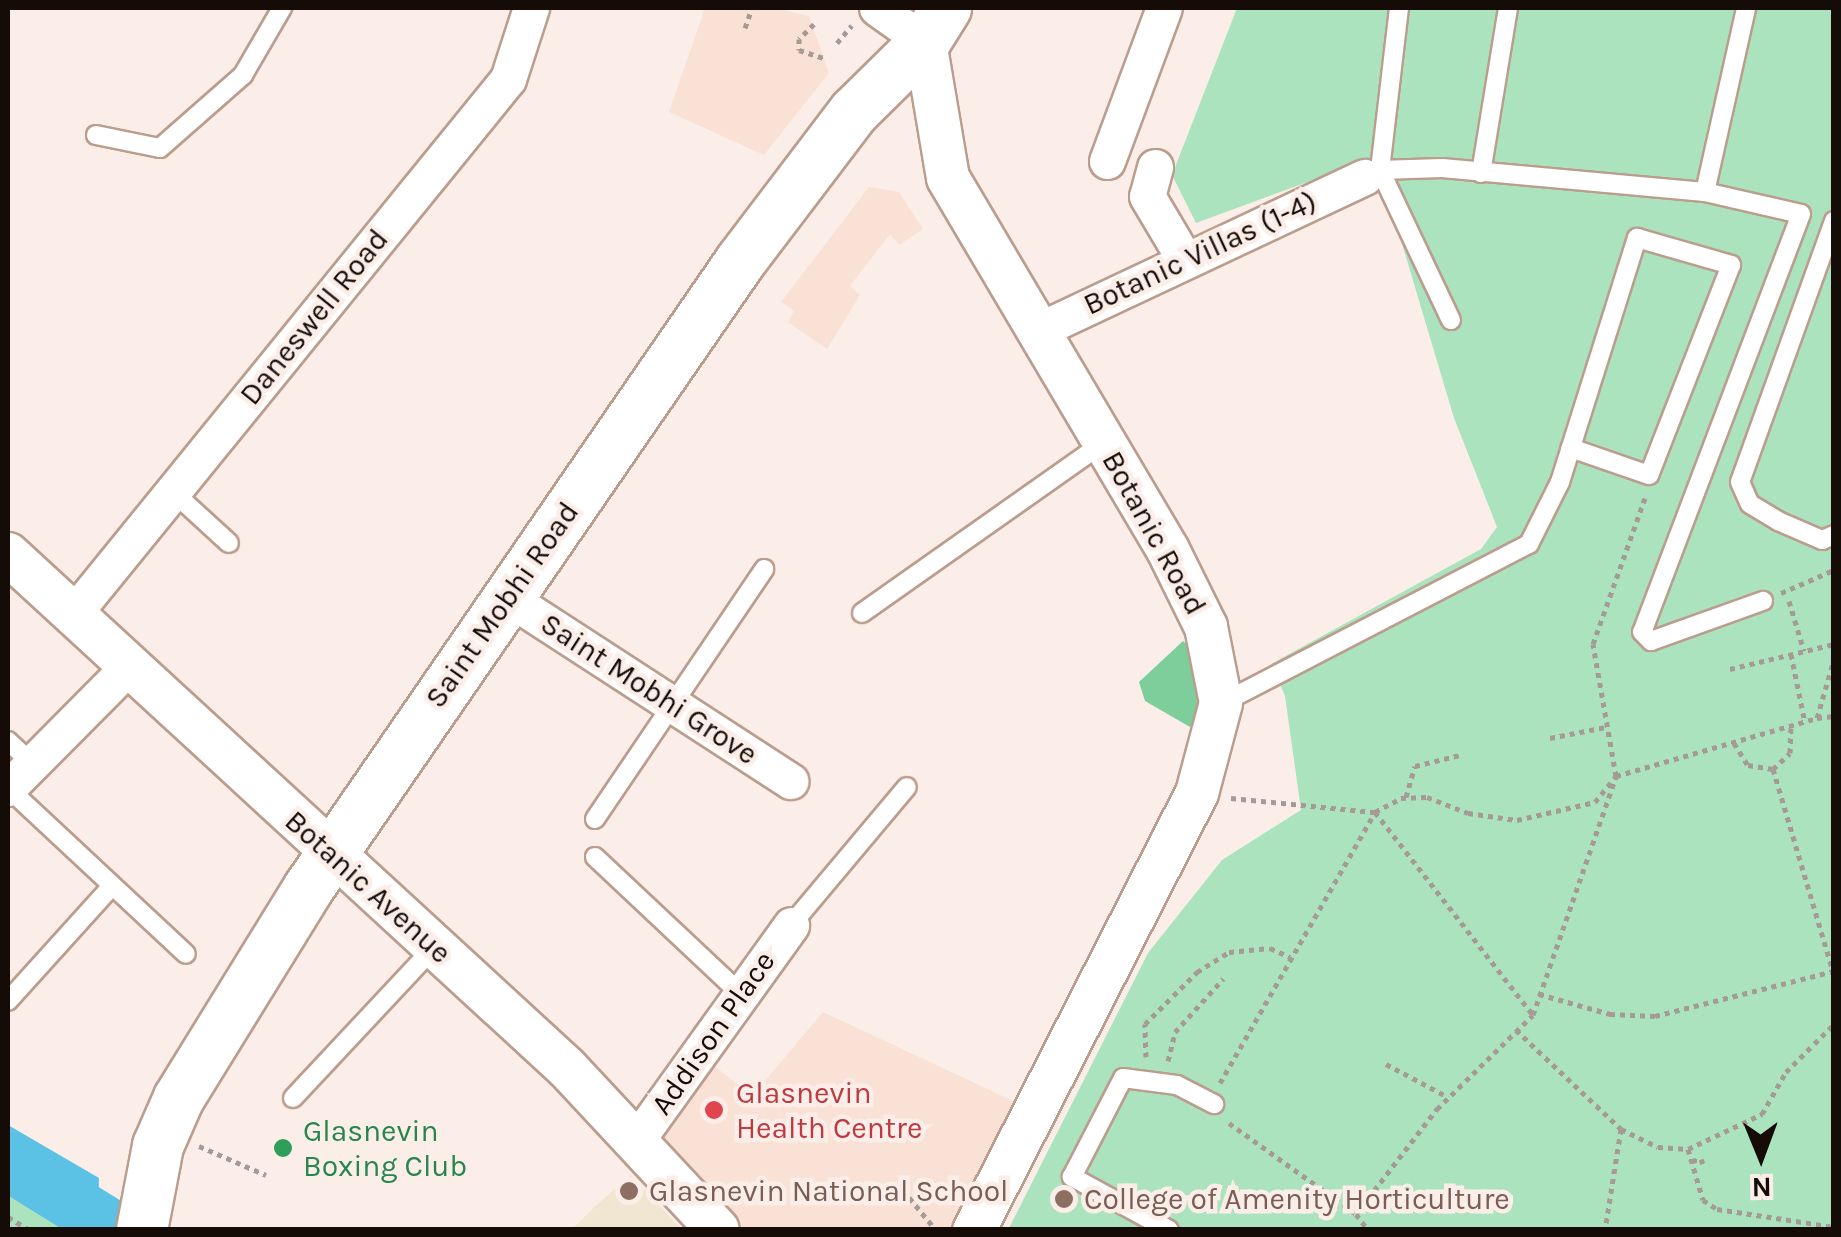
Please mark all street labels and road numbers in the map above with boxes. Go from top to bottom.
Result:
street label: Botanic Villas (1-4) [1078,183,1322,323]
street label: Daneswell Road [232,222,396,412]
street label: Botanic Road [1094,445,1214,621]
street label: Saint Mobhi Road [418,495,586,715]
street label: Saint Mobhi Grove [534,606,764,772]
street label: Botanic Avenue [277,803,459,971]
street label: Addison Place [643,944,783,1122]

